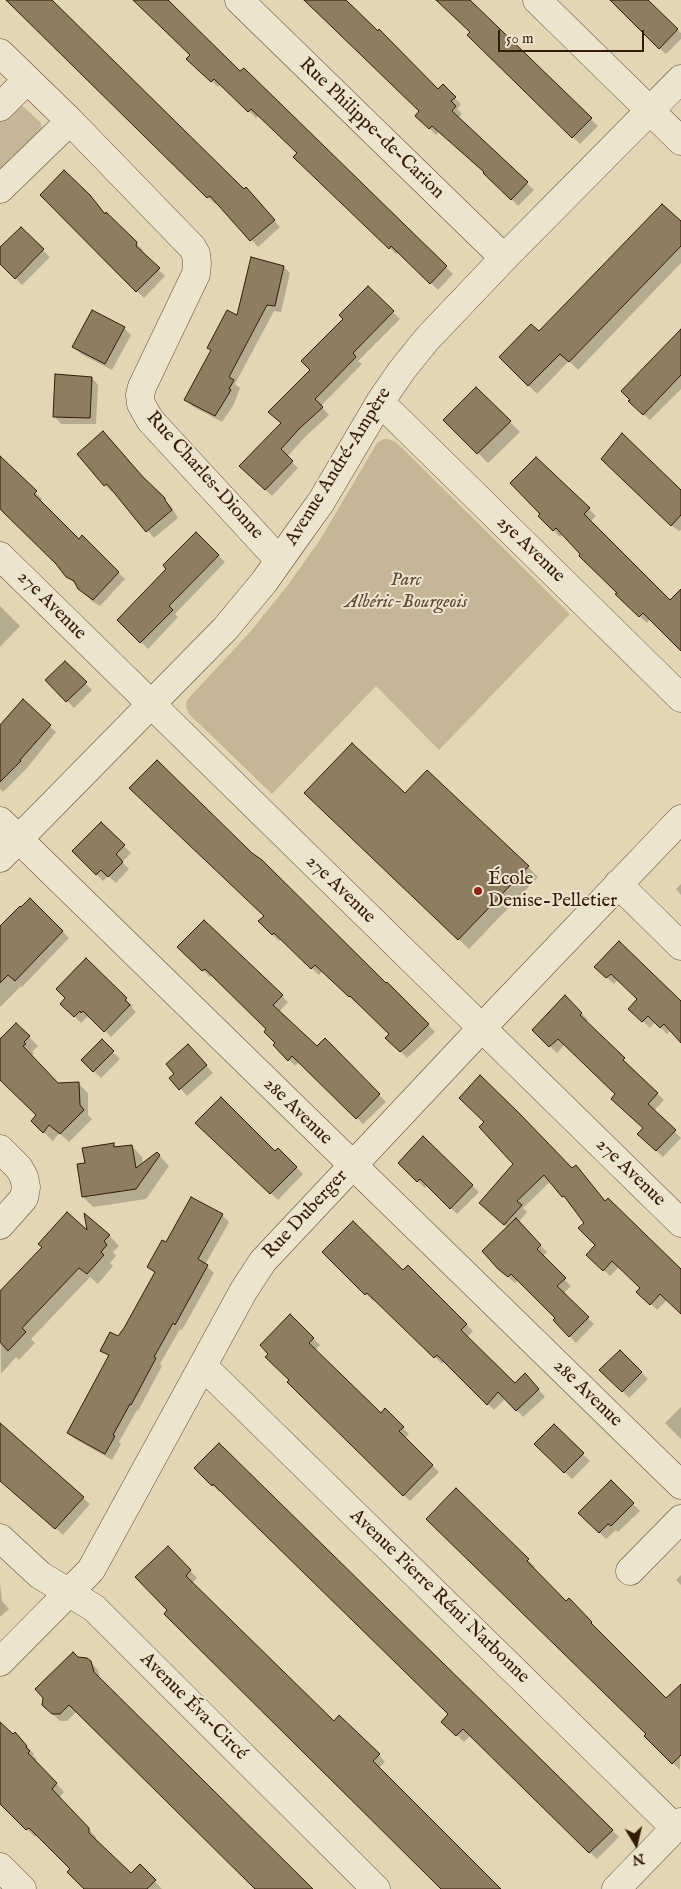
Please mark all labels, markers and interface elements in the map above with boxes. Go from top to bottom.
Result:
scale bar [501,20,647,52]
text: 50 m [506,29,534,48]
street label: Rue Philippe-de-Carion [294,54,448,204]
street label: Avenue André-Ampère [281,384,397,550]
street label: Rue Charles-Dionne [140,407,268,545]
street label: 25e Avenue [491,512,569,588]
street label: 27e Avenue [12,567,90,645]
park label: Parc Albéric-Bourgeois [345,570,467,614]
street label: 27e Avenue [300,851,380,929]
place label: École Denise-Pelletier [488,869,617,913]
marker: École Denise-Pelletier [472,885,484,897]
street label: 28e Avenue [258,1073,336,1151]
street label: 27e Avenue [590,1134,670,1212]
street label: Rue Duberger [259,1166,353,1264]
street label: 28e Avenue [548,1355,626,1433]
street label: Avenue Pierre Rémi Narbonne [344,1505,534,1689]
street label: Avenue Éva-Circé [134,1648,252,1766]
north arrow [611,1819,661,1869]
text: N [631,1849,646,1869]

